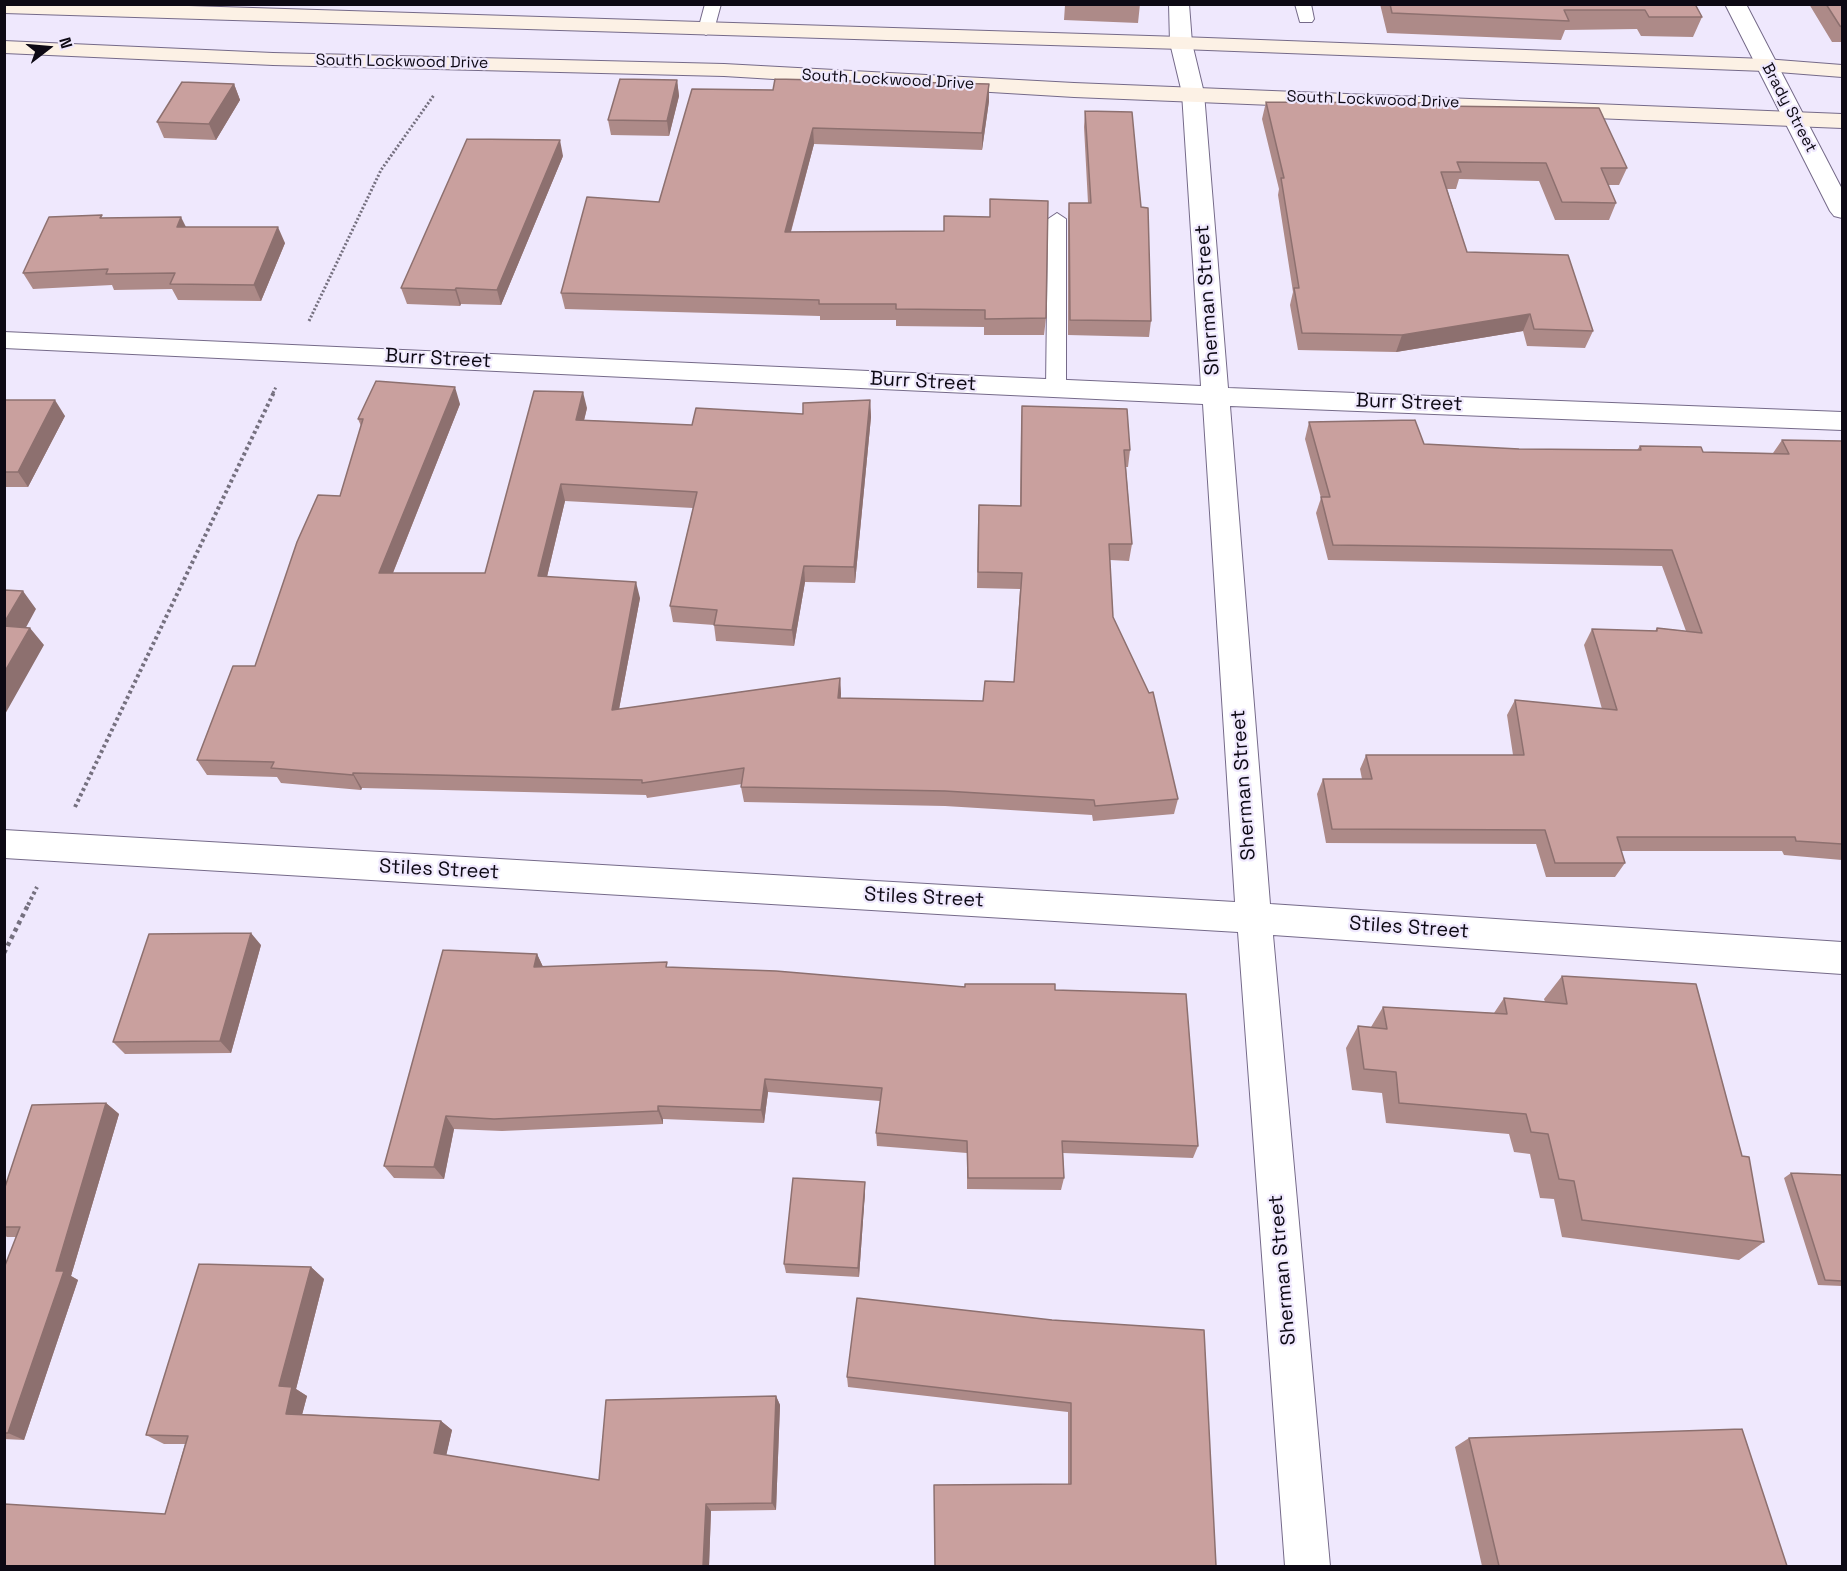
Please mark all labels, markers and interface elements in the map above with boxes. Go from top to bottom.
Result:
north arrow [18,18,78,78]
text: N [54,35,77,51]
street label: South Lockwood Drive [315,51,489,73]
street label: Brady Street [1757,60,1821,156]
street label: South Lockwood Drive [801,66,975,94]
street label: South Lockwood Drive [1286,87,1460,113]
street label: Sherman Street [1191,224,1225,376]
street label: Burr Street [384,344,492,374]
street label: Burr Street [869,367,977,397]
street label: Burr Street [1355,389,1463,417]
street label: Sherman Street [1227,709,1261,861]
street label: Stiles Street [378,855,500,885]
street label: Stiles Street [863,883,985,913]
street label: Stiles Street [1348,912,1470,944]
street label: Sherman Street [1264,1194,1302,1346]

